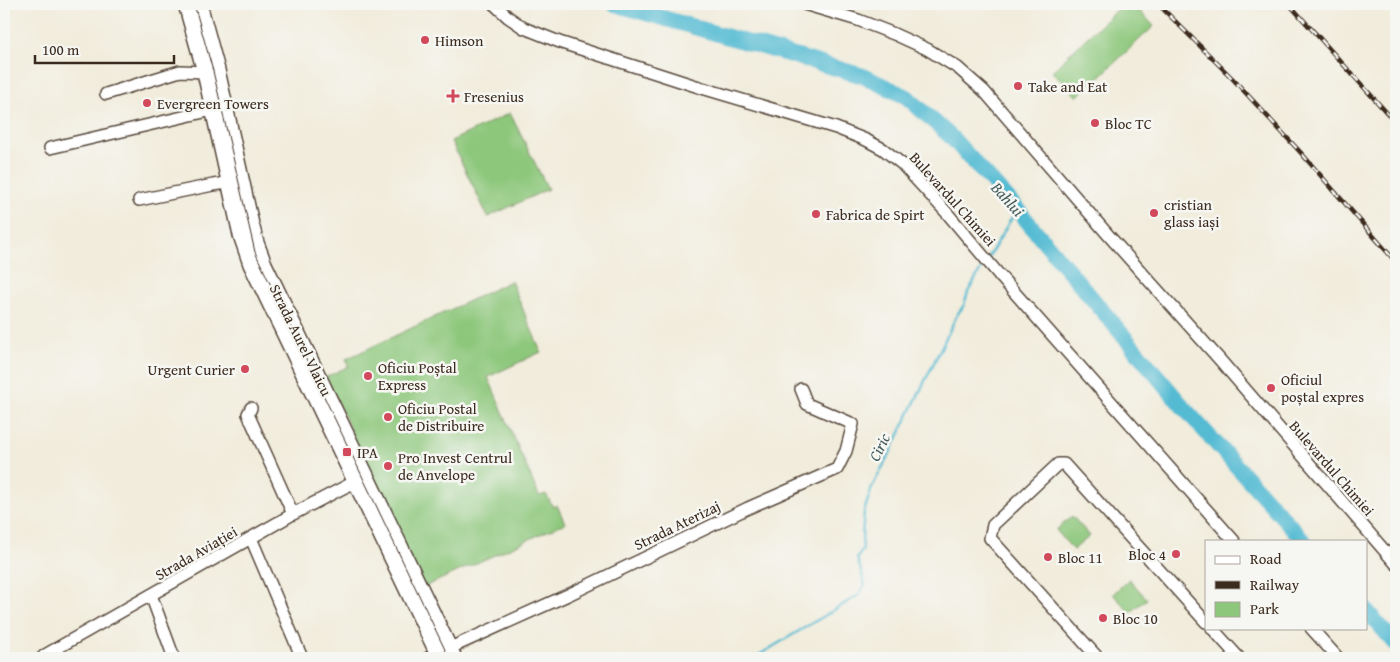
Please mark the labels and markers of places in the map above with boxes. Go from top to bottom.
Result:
place label: Himson [435,30,484,51]
marker: Himson [419,34,431,46]
place label: Take and Eat [1028,76,1108,97]
marker: Take and Eat [1012,80,1024,92]
place label: Fresenius [464,86,524,107]
marker: Fresenius [446,89,460,103]
place label: Evergreen Towers [157,93,269,114]
marker: Evergreen Towers [141,97,153,109]
place label: Bloc TC [1105,113,1152,134]
marker: Bloc TC [1089,117,1101,129]
place label: cristian glass iași [1164,194,1219,232]
place label: Fabrica de Spirt [826,204,925,225]
marker: cristian glass iași [1148,207,1160,219]
marker: Fabrica de Spirt [810,208,822,220]
place label: Oficiu Poștal Express [378,357,457,395]
place label: Urgent Curier [148,359,235,380]
marker: Urgent Curier [239,363,251,375]
place label: Oficiul poștal expres [1281,369,1364,407]
marker: Oficiu Poștal Express [362,370,374,382]
marker: Oficiul poștal expres [1265,382,1277,394]
place label: Oficiu Postal de Distribuire [398,398,484,436]
marker: Oficiu Postal de Distribuire [382,411,394,423]
place label: IPA [357,442,378,463]
marker: IPA [341,446,353,458]
place label: Pro Invest Centrul de Anvelope [398,447,512,485]
marker: Pro Invest Centrul de Anvelope [382,460,394,472]
place label: Bloc 4 [1128,544,1166,565]
place label: Bloc 11 [1058,547,1103,568]
marker: Bloc 4 [1170,548,1182,560]
marker: Bloc 11 [1042,551,1054,563]
place label: Bloc 10 [1113,608,1158,629]
marker: Bloc 10 [1097,612,1109,624]

